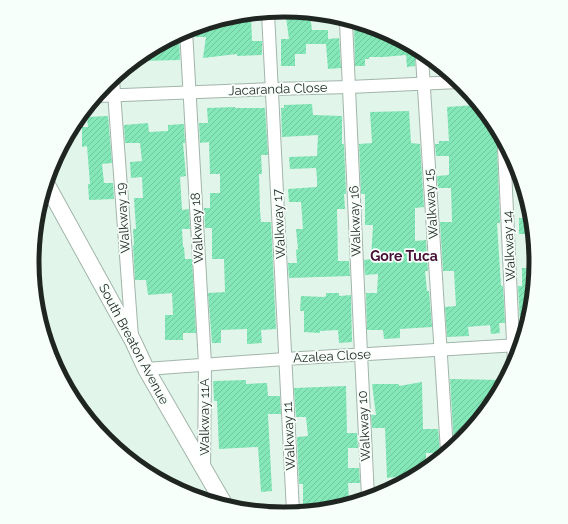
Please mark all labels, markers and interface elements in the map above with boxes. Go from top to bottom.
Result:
street label: Jacaranda Close [228,80,328,98]
street label: Walkway 15 [421,168,441,240]
street label: Walkway 19 [113,182,133,254]
street label: Walkway 16 [346,185,364,257]
street label: Walkway 17 [270,189,288,259]
street label: Walkway 18 [188,192,206,264]
street label: Walkway 14 [500,210,518,282]
district label: Gore Tuca [370,248,438,264]
street label: South Breaton Avenue [96,281,172,407]
street label: Azalea Close [293,346,372,366]
street label: Walkway 11A [197,378,212,456]
street label: Walkway 10 [355,390,373,462]
street label: Walkway 11 [280,401,298,471]

